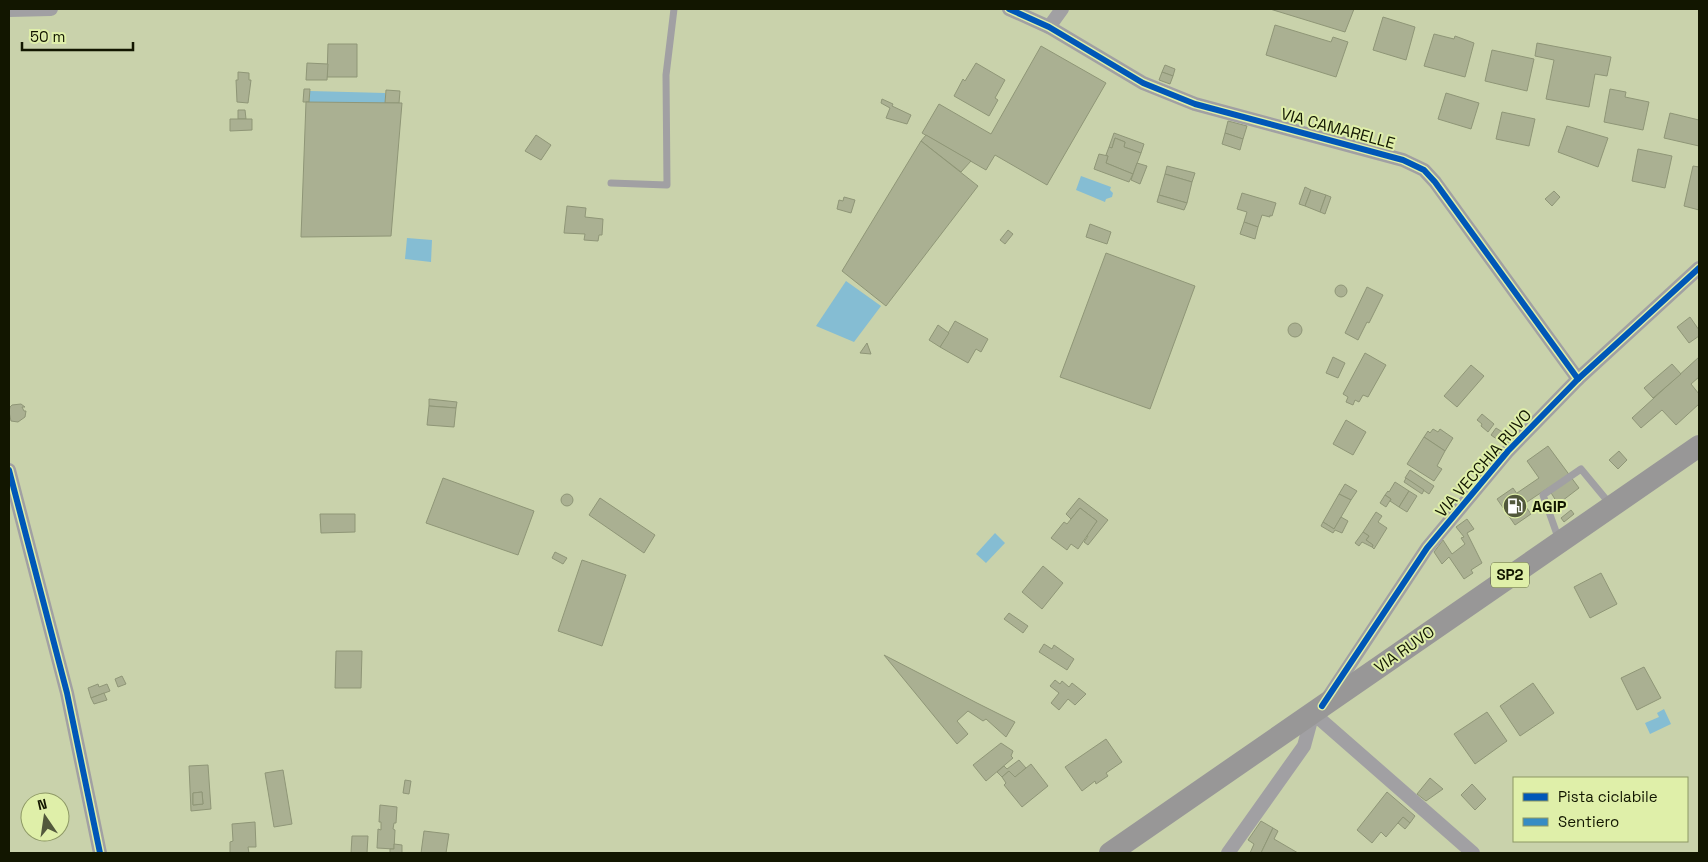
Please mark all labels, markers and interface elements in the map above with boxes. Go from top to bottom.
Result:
scale bar [22,20,134,52]
text: 50 m [30,27,65,46]
street label: VIA CAMARELLE [1278,103,1397,154]
street label: VIA VECCHIA RUVO [1431,405,1536,522]
fuel station icon: AGIP [1502,493,1528,519]
place label: AGIP [1532,496,1567,517]
road number: SP2 [1491,562,1529,588]
street label: VIA RUVO [1370,621,1439,678]
legend [1513,777,1688,842]
text: Pista ciclabile [1558,787,1658,806]
north arrow [20,792,70,842]
text: N [35,795,49,814]
text: Sentiero [1558,812,1619,831]

